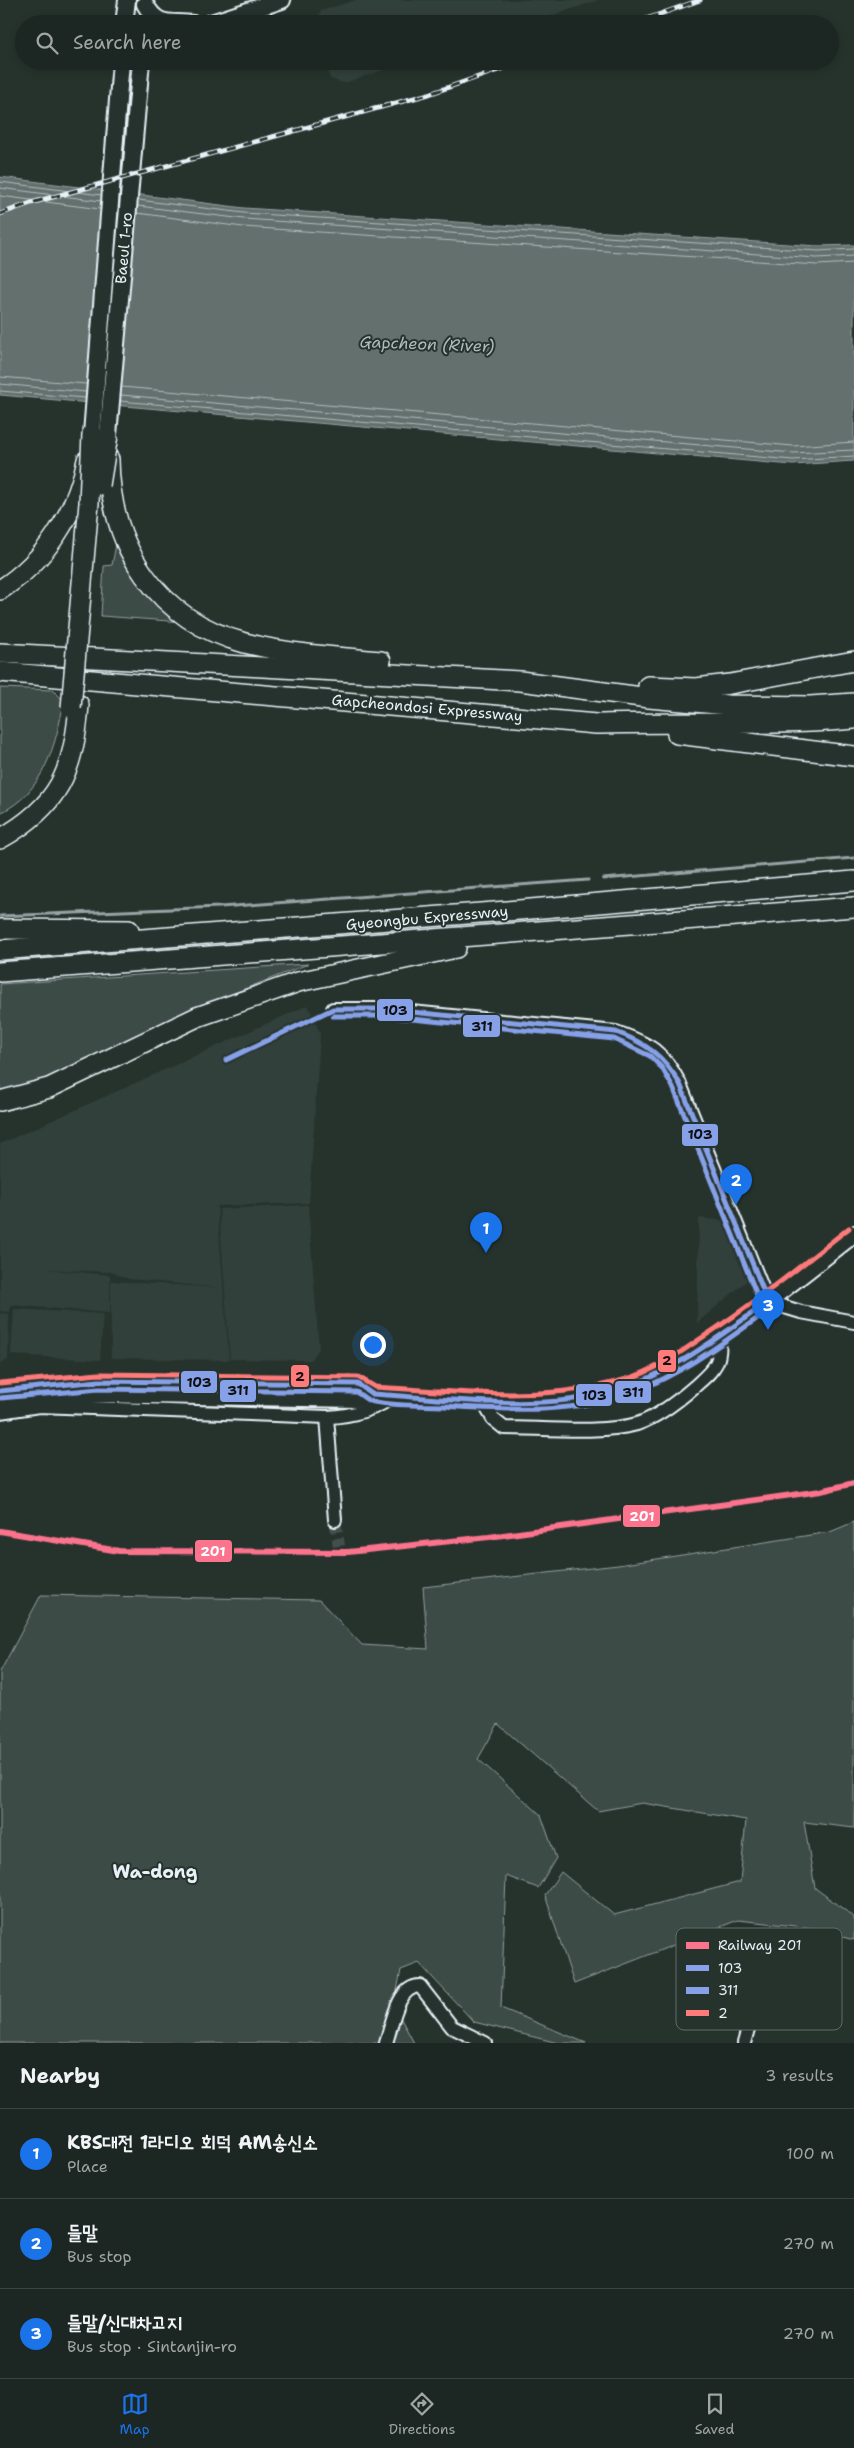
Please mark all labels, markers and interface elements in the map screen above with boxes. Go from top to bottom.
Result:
search box [15,15,839,70]
icon: search [33,29,61,57]
text: Search here [73,30,182,55]
street label: Baeul 1-ro [111,211,137,285]
water label: Gapcheon (River) [359,331,495,357]
street label: Gapcheondosi Expressway [331,690,523,726]
street label: Gyeongbu Expressway [345,901,509,935]
line badge: 103 [376,998,414,1022]
text: 103 [382,1001,408,1019]
line badge: 311 [462,1014,501,1038]
text: 311 [471,1017,493,1035]
line badge: 103 [681,1123,719,1147]
text: 103 [687,1125,713,1143]
pin: 2 [720,1164,752,1205]
pin: 1 [470,1212,502,1253]
pin: 3 [752,1289,784,1330]
your location [360,1332,386,1358]
line badge: 2 [657,1349,677,1373]
text: 2 [662,1351,672,1369]
line badge: 2 [290,1364,310,1388]
text: 2 [295,1367,305,1385]
line badge: 103 [180,1370,218,1394]
text: 103 [186,1373,212,1391]
line badge: 311 [219,1379,257,1403]
line badge: 311 [614,1380,652,1404]
text: 311 [227,1381,249,1399]
line badge: 103 [575,1383,613,1407]
text: 311 [622,1383,644,1401]
text: 103 [581,1386,607,1404]
line badge: 201 [622,1504,661,1528]
text: 201 [629,1507,655,1525]
line badge: 201 [194,1539,233,1563]
text: 201 [200,1542,226,1560]
district label: Wa-dong [113,1860,198,1884]
legend [676,1928,842,2030]
text: Railway 201 [718,1936,802,1954]
text: 103 [718,1959,742,1977]
text: 311 [718,1981,738,1999]
text: 2 [718,2004,728,2022]
text: Nearby [20,2062,100,2090]
text: 3 results [765,2065,834,2086]
text: KBS대전 1라디오 회덕 AM송신소 [67,2130,318,2155]
text: 1 [32,2143,40,2164]
text: 100 m [786,2143,834,2164]
text: Place [67,2156,108,2177]
text: 들말 [67,2220,98,2245]
text: 2 [30,2233,42,2254]
text: 270 m [783,2233,834,2254]
text: Bus stop [67,2246,132,2267]
text: 들말/신대차고지 [67,2310,182,2335]
text: 3 [30,2323,42,2344]
text: 270 m [783,2323,834,2344]
text: Bus stop · Sintanjin-ro [67,2336,237,2357]
tab: Map [120,2390,150,2438]
tab: Directions [389,2390,455,2438]
tab: Saved [695,2390,734,2438]

